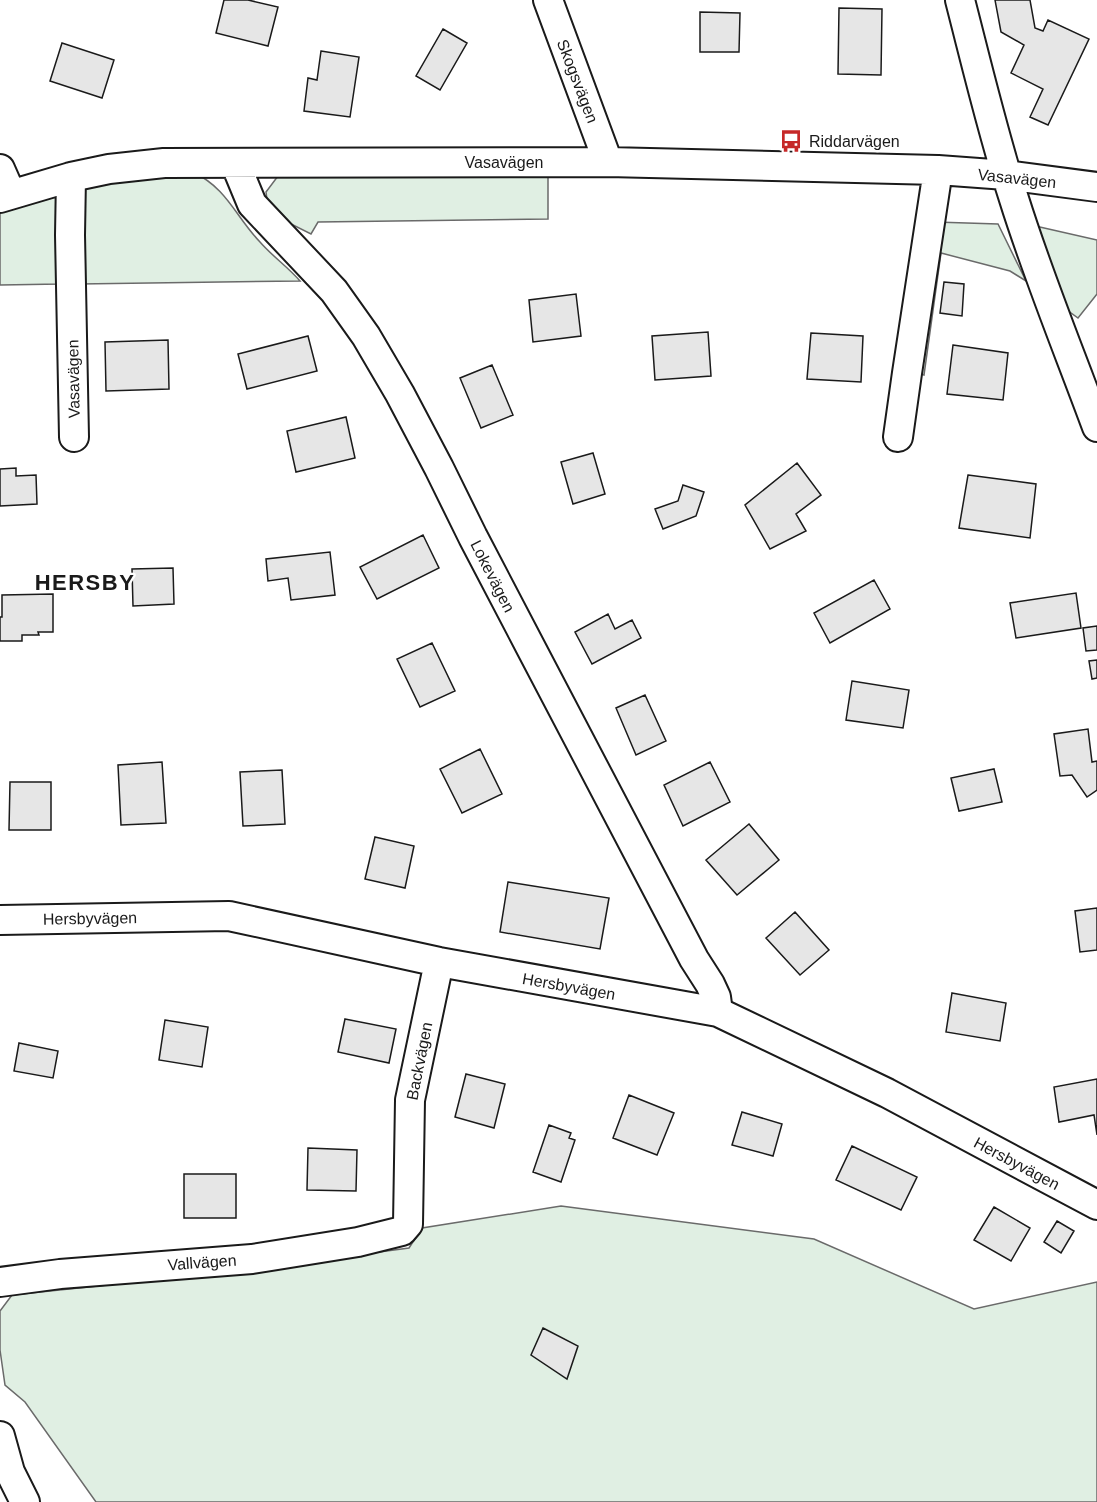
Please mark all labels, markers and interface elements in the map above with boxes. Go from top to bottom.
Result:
street label: Skogsvägen [554,37,601,125]
bus stop icon: Riddarvägen [778,128,804,154]
place label: Riddarvägen [809,133,900,150]
street label: Vasavägen [465,154,543,171]
street label: Vasavägen [977,166,1057,191]
street label: Vasavägen [64,339,83,419]
street label: Lokevägen [467,537,518,615]
district label: HERSBY [35,570,135,595]
street label: Hersbyvägen [43,909,137,928]
street label: Hersbyvägen [521,970,617,1003]
street label: Backvägen [404,1021,435,1102]
street label: Hersbyvägen [971,1134,1062,1193]
street label: Vallvägen [167,1252,237,1273]

